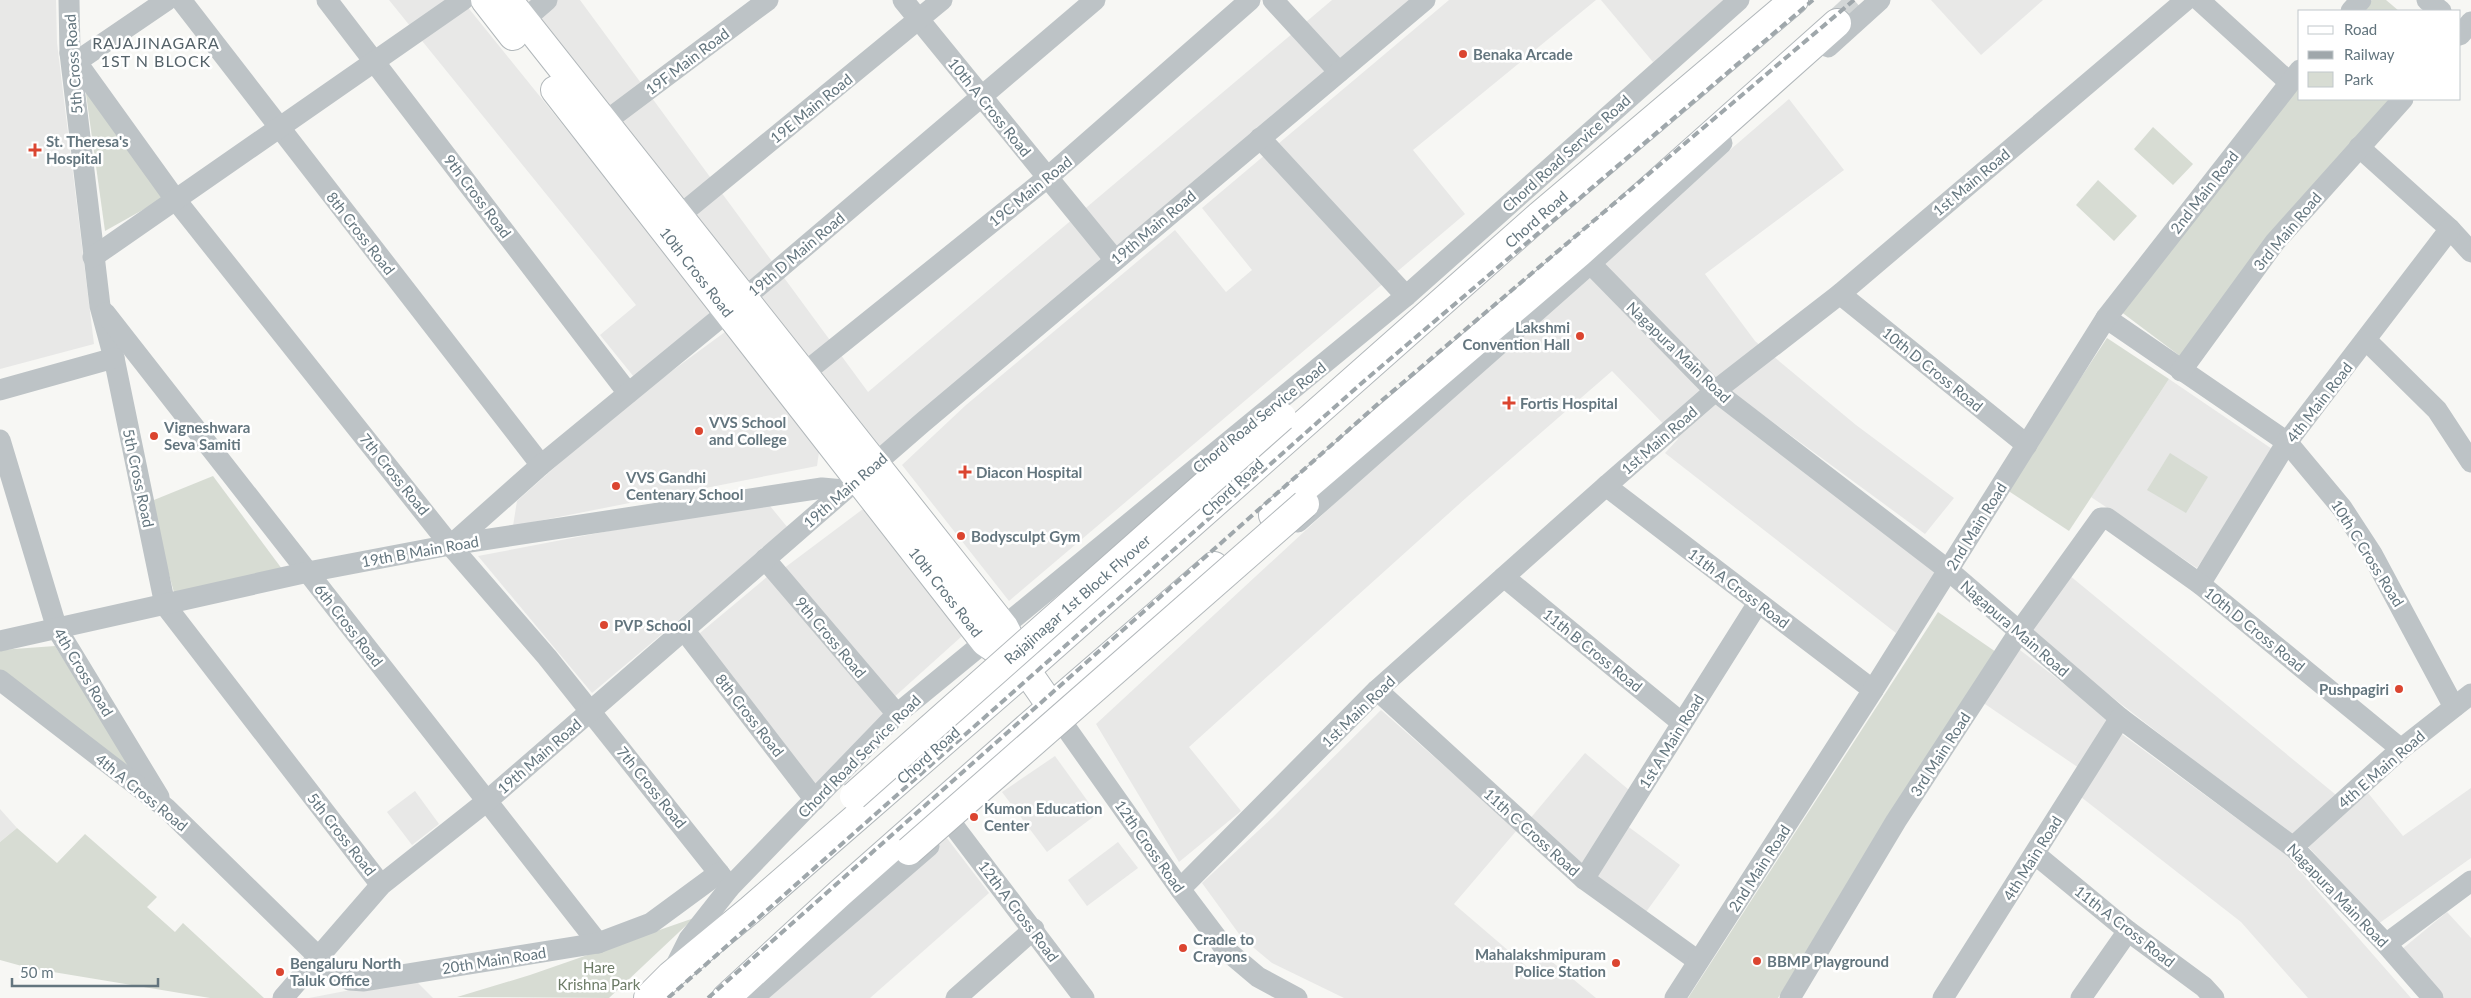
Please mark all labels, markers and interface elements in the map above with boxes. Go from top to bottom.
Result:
legend [2298,10,2461,100]
street label: 5th Cross Road [61,13,85,115]
text: Road [2344,20,2377,38]
street label: 19F Main Road [642,24,732,98]
district label: RAJAJINAGARA 1ST N BLOCK [92,33,220,70]
place label: Benaka Arcade [1473,45,1573,63]
text: Railway [2344,45,2395,63]
marker: Benaka Arcade [1457,48,1469,60]
street label: 10th A Cross Road [945,54,1035,160]
street label: 19E Main Road [766,69,856,147]
text: Park [2344,70,2374,88]
street label: Chord Road Service Road [1498,91,1634,215]
place label: St. Theresa's Hospital [46,132,129,167]
marker: St. Theresa's Hospital [28,143,42,157]
street label: 1st Main Road [1929,145,2013,219]
street label: 2nd Main Road [2166,147,2242,237]
street label: 9th Cross Road [441,151,515,241]
street label: 19C Main Road [985,152,1075,230]
street label: 19th Main Road [1107,186,1199,268]
street label: Chord Road [1501,187,1571,251]
street label: 8th Cross Road [323,188,399,278]
street label: 3rd Main Road [2249,188,2325,274]
street label: 19th D Main Road [744,208,848,300]
street label: 10th Cross Road [656,224,738,320]
street label: Nagapura Main Road [1623,298,1735,406]
place label: Lakshmi Convention Hall [1462,318,1570,353]
street label: 10th D Cross Road [1879,323,1987,415]
marker: Lakshmi Convention Hall [1574,330,1586,342]
street label: Chord Road Service Road [1189,358,1329,476]
street label: 4th Main Road [2282,358,2356,446]
place label: Fortis Hospital [1520,394,1618,412]
marker: Fortis Hospital [1502,396,1516,410]
street label: 1st Main Road [1617,402,1701,478]
place label: VVS School and College [708,413,787,448]
place label: Vigneshwara Seva Samiti [163,418,250,453]
marker: VVS School and College [693,425,705,437]
street label: 5th Cross Road [120,427,158,529]
street label: 7th Cross Road [357,429,433,519]
marker: Vigneshwara Seva Samiti [148,430,160,442]
street label: 19th Main Road [799,449,891,531]
street label: Chord Road [1197,454,1267,520]
place label: Diacon Hospital [976,463,1082,481]
marker: Diacon Hospital [958,465,972,479]
place label: VVS Gandhi Centenary School [625,468,743,503]
street label: 2nd Main Road [1942,479,2010,573]
marker: VVS Gandhi Centenary School [610,480,622,492]
street label: 10th C Cross Road [2328,496,2408,610]
place label: Bodysculpt Gym [971,527,1080,545]
marker: Bodysculpt Gym [955,530,967,542]
street label: Rajajinagar 1st Block Flyover [1000,530,1154,668]
street label: 19th B Main Road [360,532,480,570]
street label: 10th Cross Road [905,544,987,640]
street label: 11th A Cross Road [1685,544,1793,632]
street label: Nagapura Main Road [1957,576,2073,680]
street label: 6th Cross Road [311,580,387,670]
street label: 10th D Cross Road [2201,583,2309,675]
street label: 9th Cross Road [792,593,870,681]
street label: 11th B Cross Road [1540,605,1646,695]
place label: PVP School [614,616,691,634]
marker: PVP School [598,619,610,631]
street label: 4th Cross Road [51,624,117,720]
street label: 8th Cross Road [712,670,788,760]
street label: 1st Main Road [1318,672,1398,750]
place label: Pushpagiri [2319,680,2389,698]
marker: Pushpagiri [2393,683,2405,695]
street label: Chord Road Service Road [794,691,924,821]
street label: 1st A Main Road [1635,691,1707,791]
street label: 3rd Main Road [1906,709,1974,799]
street label: 19th Main Road [493,715,585,797]
street label: Chord Road [893,723,963,787]
street label: 4th E Main Road [2334,726,2428,812]
street label: 7th Cross Road [614,742,690,832]
street label: 4th A Cross Road [92,749,192,835]
street label: 11th C Cross Road [1480,784,1584,880]
street label: 5th Cross Road [304,789,380,879]
street label: 12th Cross Road [1111,796,1189,896]
place label: Kumon Education Center [984,799,1102,834]
marker: Kumon Education Center [968,811,980,823]
street label: 4th Main Road [1999,812,2065,904]
street label: 2nd Main Road [1724,821,1794,915]
street label: Nagapura Main Road [2284,839,2392,951]
street label: 12th A Cross Road [975,857,1063,965]
street label: 11th A Cross Road [2072,881,2178,971]
place label: Cradle to Crayons [1193,930,1254,965]
marker: Cradle to Crayons [1177,942,1189,954]
street label: 20th Main Road [441,943,547,977]
place label: Mahalakshmipuram Police Station [1475,945,1606,980]
place label: BBMP Playground [1767,952,1889,970]
place label: Bengaluru North Taluk Office [290,954,401,989]
marker: BBMP Playground [1751,955,1763,967]
scale bar [12,956,159,988]
marker: Mahalakshmipuram Police Station [1610,957,1622,969]
park label: Hare Krishna Park [558,958,641,993]
text: 50 m [20,963,54,981]
marker: Bengaluru North Taluk Office [274,966,286,978]

